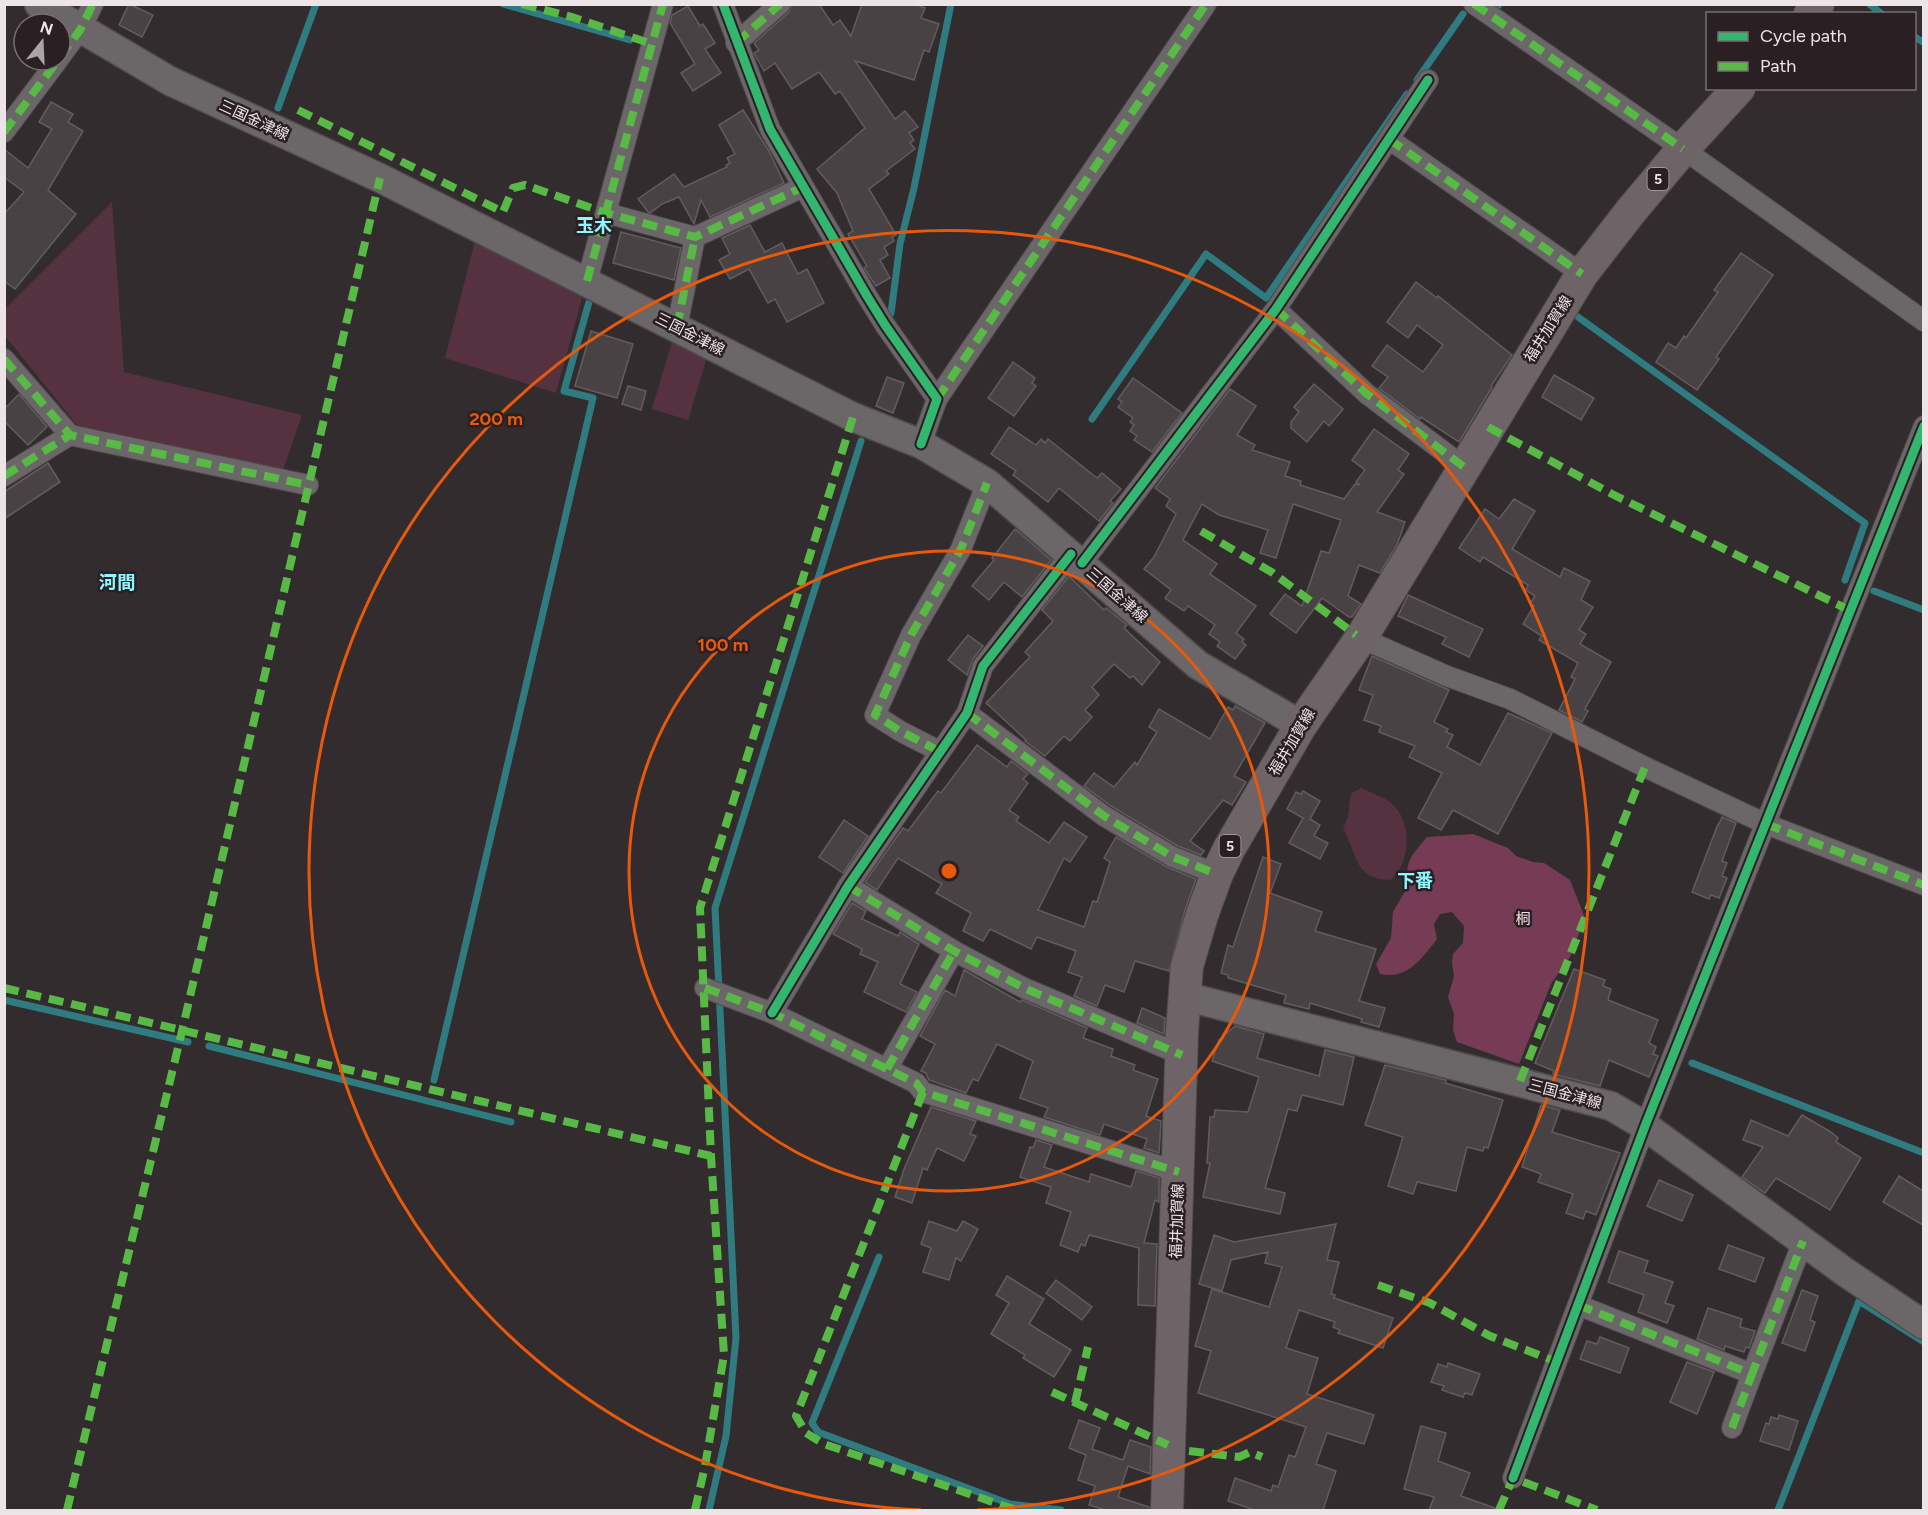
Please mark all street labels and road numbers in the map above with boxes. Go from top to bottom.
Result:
street label: 三国金津線 [216,96,292,144]
road number: 5 [1648,168,1668,190]
street label: 福井加賀線 [1520,292,1576,366]
street label: 三国金津線 [652,309,728,359]
street label: 三国金津線 [1083,564,1151,626]
street label: 福井加賀線 [1265,705,1319,779]
road number: 5 [1220,835,1240,857]
street label: 三国金津線 [1526,1076,1604,1112]
street label: 福井加賀線 [1167,1183,1187,1259]

